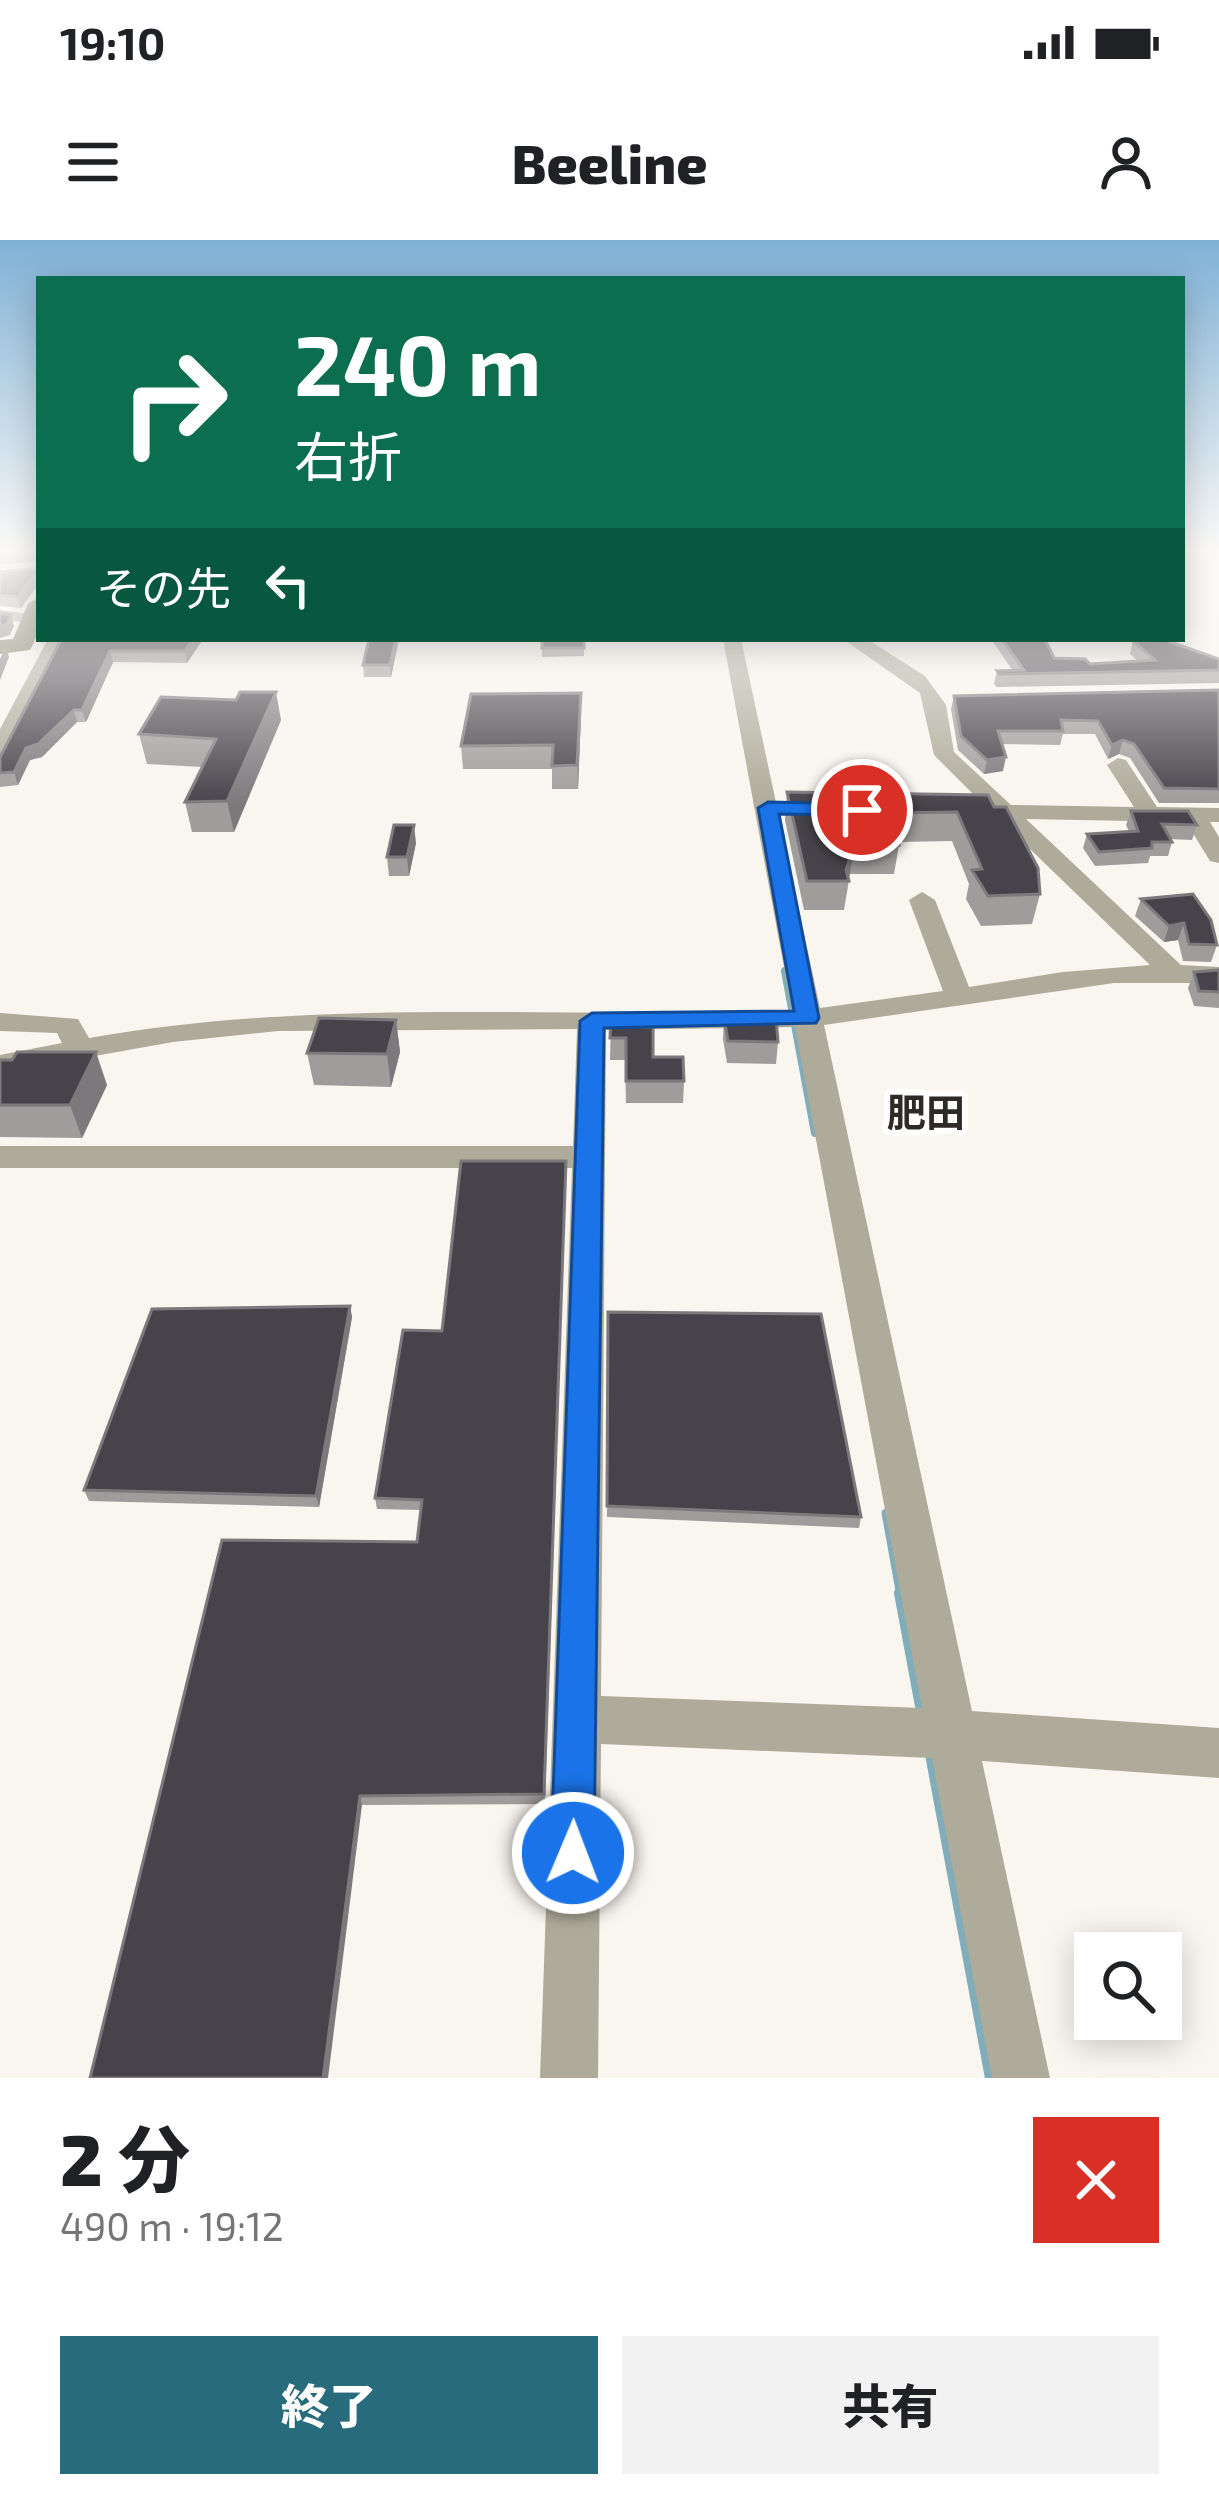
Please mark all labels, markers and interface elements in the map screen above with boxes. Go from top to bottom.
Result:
text: 19:10 [60,15,165,69]
icon: menu [60,129,126,195]
icon: person [1093,129,1159,195]
text: Beeline [511,130,708,195]
text: 240 m [294,312,541,413]
icon: right [96,324,252,480]
text: 右折 [294,423,402,488]
icon: left [255,552,321,618]
text: その先 [96,560,231,614]
pin [811,759,913,861]
icon: arrive [829,777,895,843]
district label: 肥田 [887,1088,965,1135]
position arrow [510,1790,636,1916]
map controls [1074,1932,1182,2040]
button: search [1074,1932,1182,2040]
text: 2 分 [60,2114,190,2200]
button: close [1033,2117,1159,2243]
text: 490 m · 19:12 [60,2202,284,2249]
button: 終了 [60,2336,598,2474]
button: 共有 [622,2336,1159,2474]

